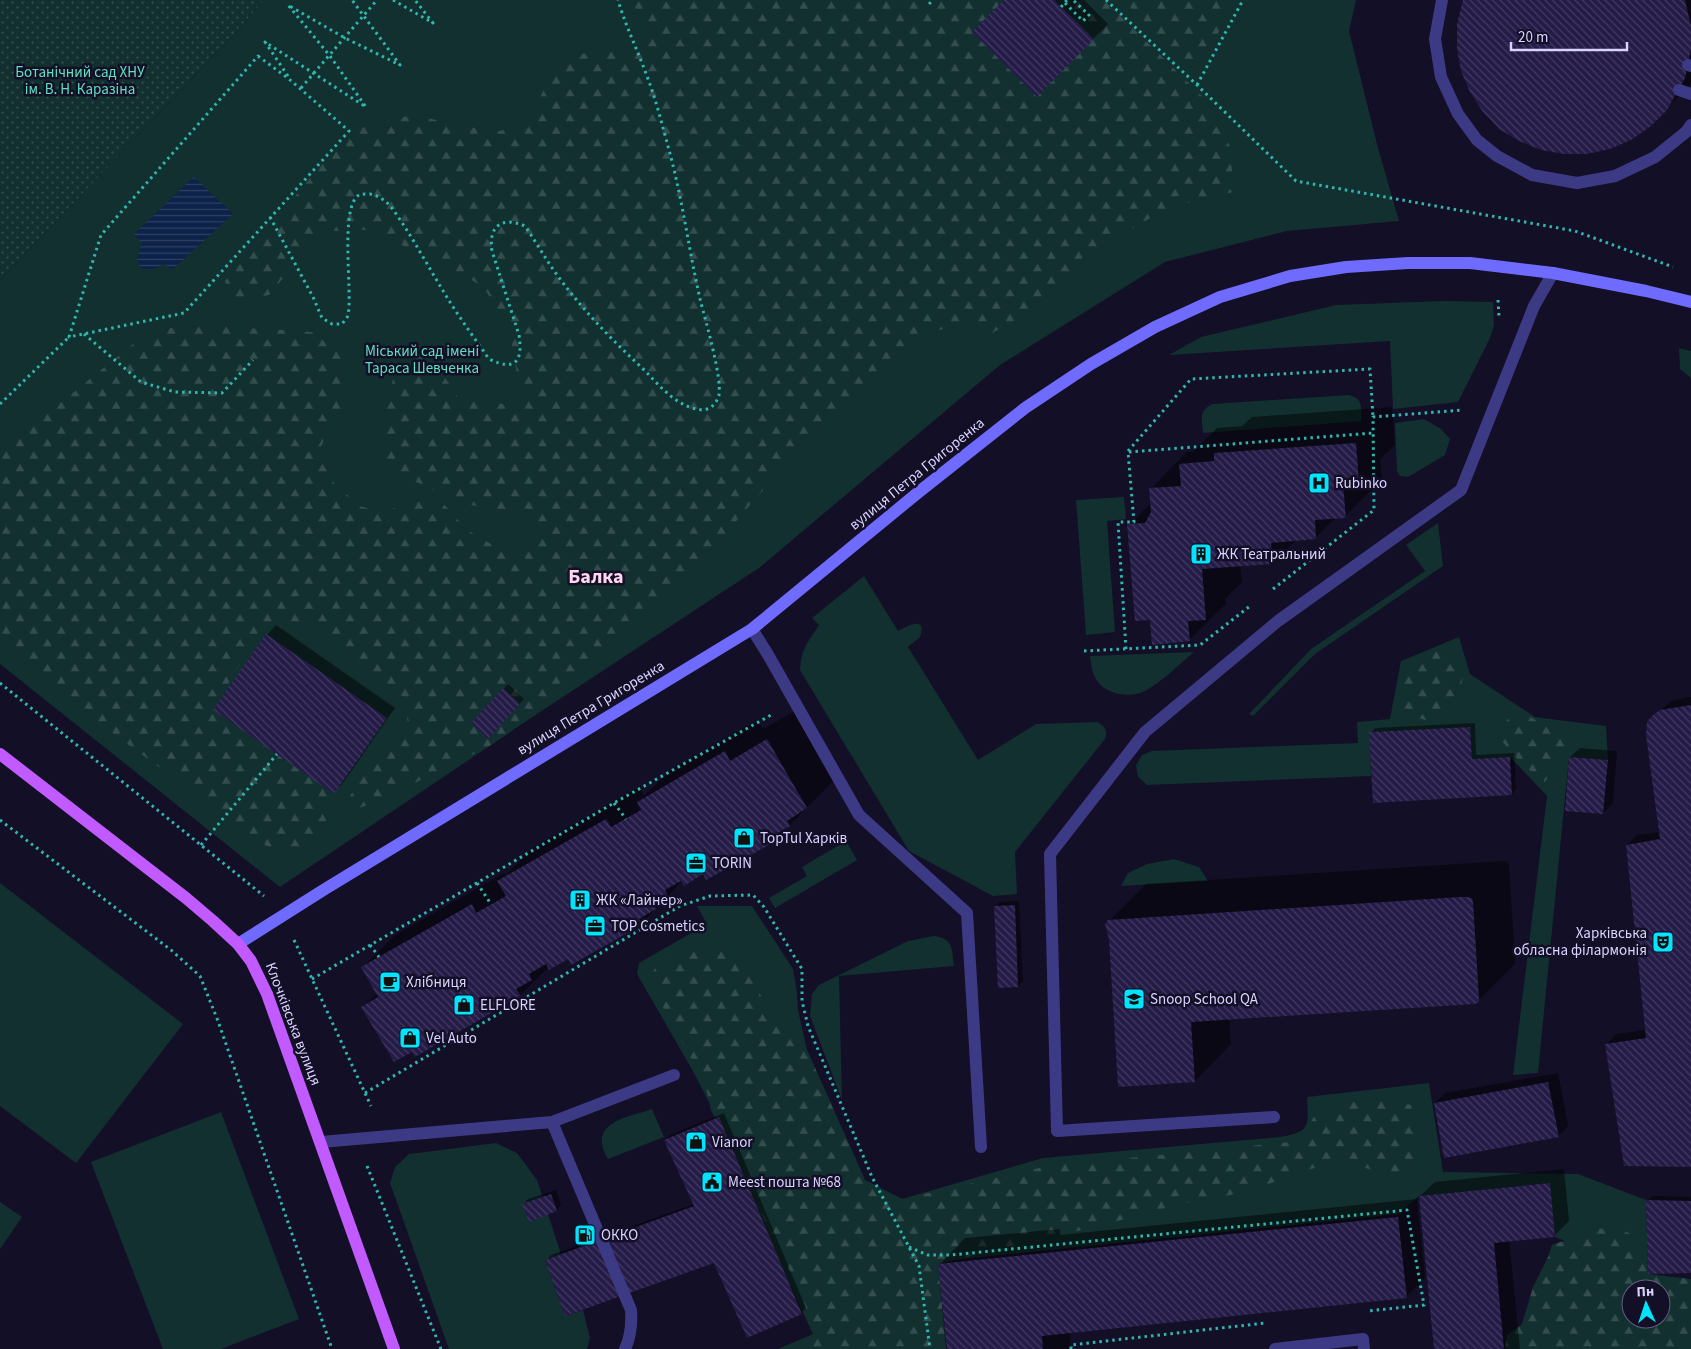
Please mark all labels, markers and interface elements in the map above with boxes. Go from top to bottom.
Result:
scale bar [1511,20,1627,52]
text: 20 m [1518,27,1548,48]
park label: Ботанічний сад ХНУ ім. В. Н. Каразіна [15,62,145,100]
park label: Міський сад імені Тараса Шевченка [365,341,479,379]
street label: вулиця Петра Григоренка [845,413,989,535]
hospital icon: Rubinko [1307,471,1331,495]
place label: Rubinko [1335,473,1387,494]
building icon: ЖК Театральний [1189,542,1213,566]
place label: ЖК Театральний [1217,544,1326,565]
district label: Балка [568,563,624,591]
street label: вулиця Петра Григоренка [513,656,669,760]
shop icon: TopTul Харків [732,826,756,850]
place label: TopTul Харків [760,828,848,849]
office icon: TORIN [684,851,708,875]
place label: TORIN [712,853,752,874]
building icon: ЖК «Лайнер» [568,888,592,912]
place label: ЖК «Лайнер» [596,890,683,911]
office icon: TOP Cosmetics [583,914,607,938]
place label: TOP Cosmetics [611,916,705,937]
place label: Харківська обласна філармонія [1513,923,1647,961]
theatre icon: Харківська обласна філармонія [1651,930,1675,954]
street label: Клочківська вулиця [260,959,326,1089]
cafe icon: Хлібниця [378,970,402,994]
place label: Хлібниця [406,972,467,993]
school or university icon: Snoop School QA [1122,987,1146,1011]
place label: Snoop School QA [1150,989,1259,1010]
shop icon: ELFLORE [452,993,476,1017]
place label: ELFLORE [480,995,536,1016]
shop icon: Vel Auto [398,1026,422,1050]
place label: Vel Auto [426,1028,477,1049]
shop icon: Vianor [684,1130,708,1154]
place label: Vianor [712,1132,753,1153]
public building icon: Meest пошта №68 [700,1170,724,1194]
place label: Meest пошта №68 [728,1172,841,1193]
fuel station icon: ОККО [573,1223,597,1247]
place label: ОККО [601,1225,638,1246]
north arrow [1621,1279,1671,1329]
text: Пн [1636,1282,1655,1302]

